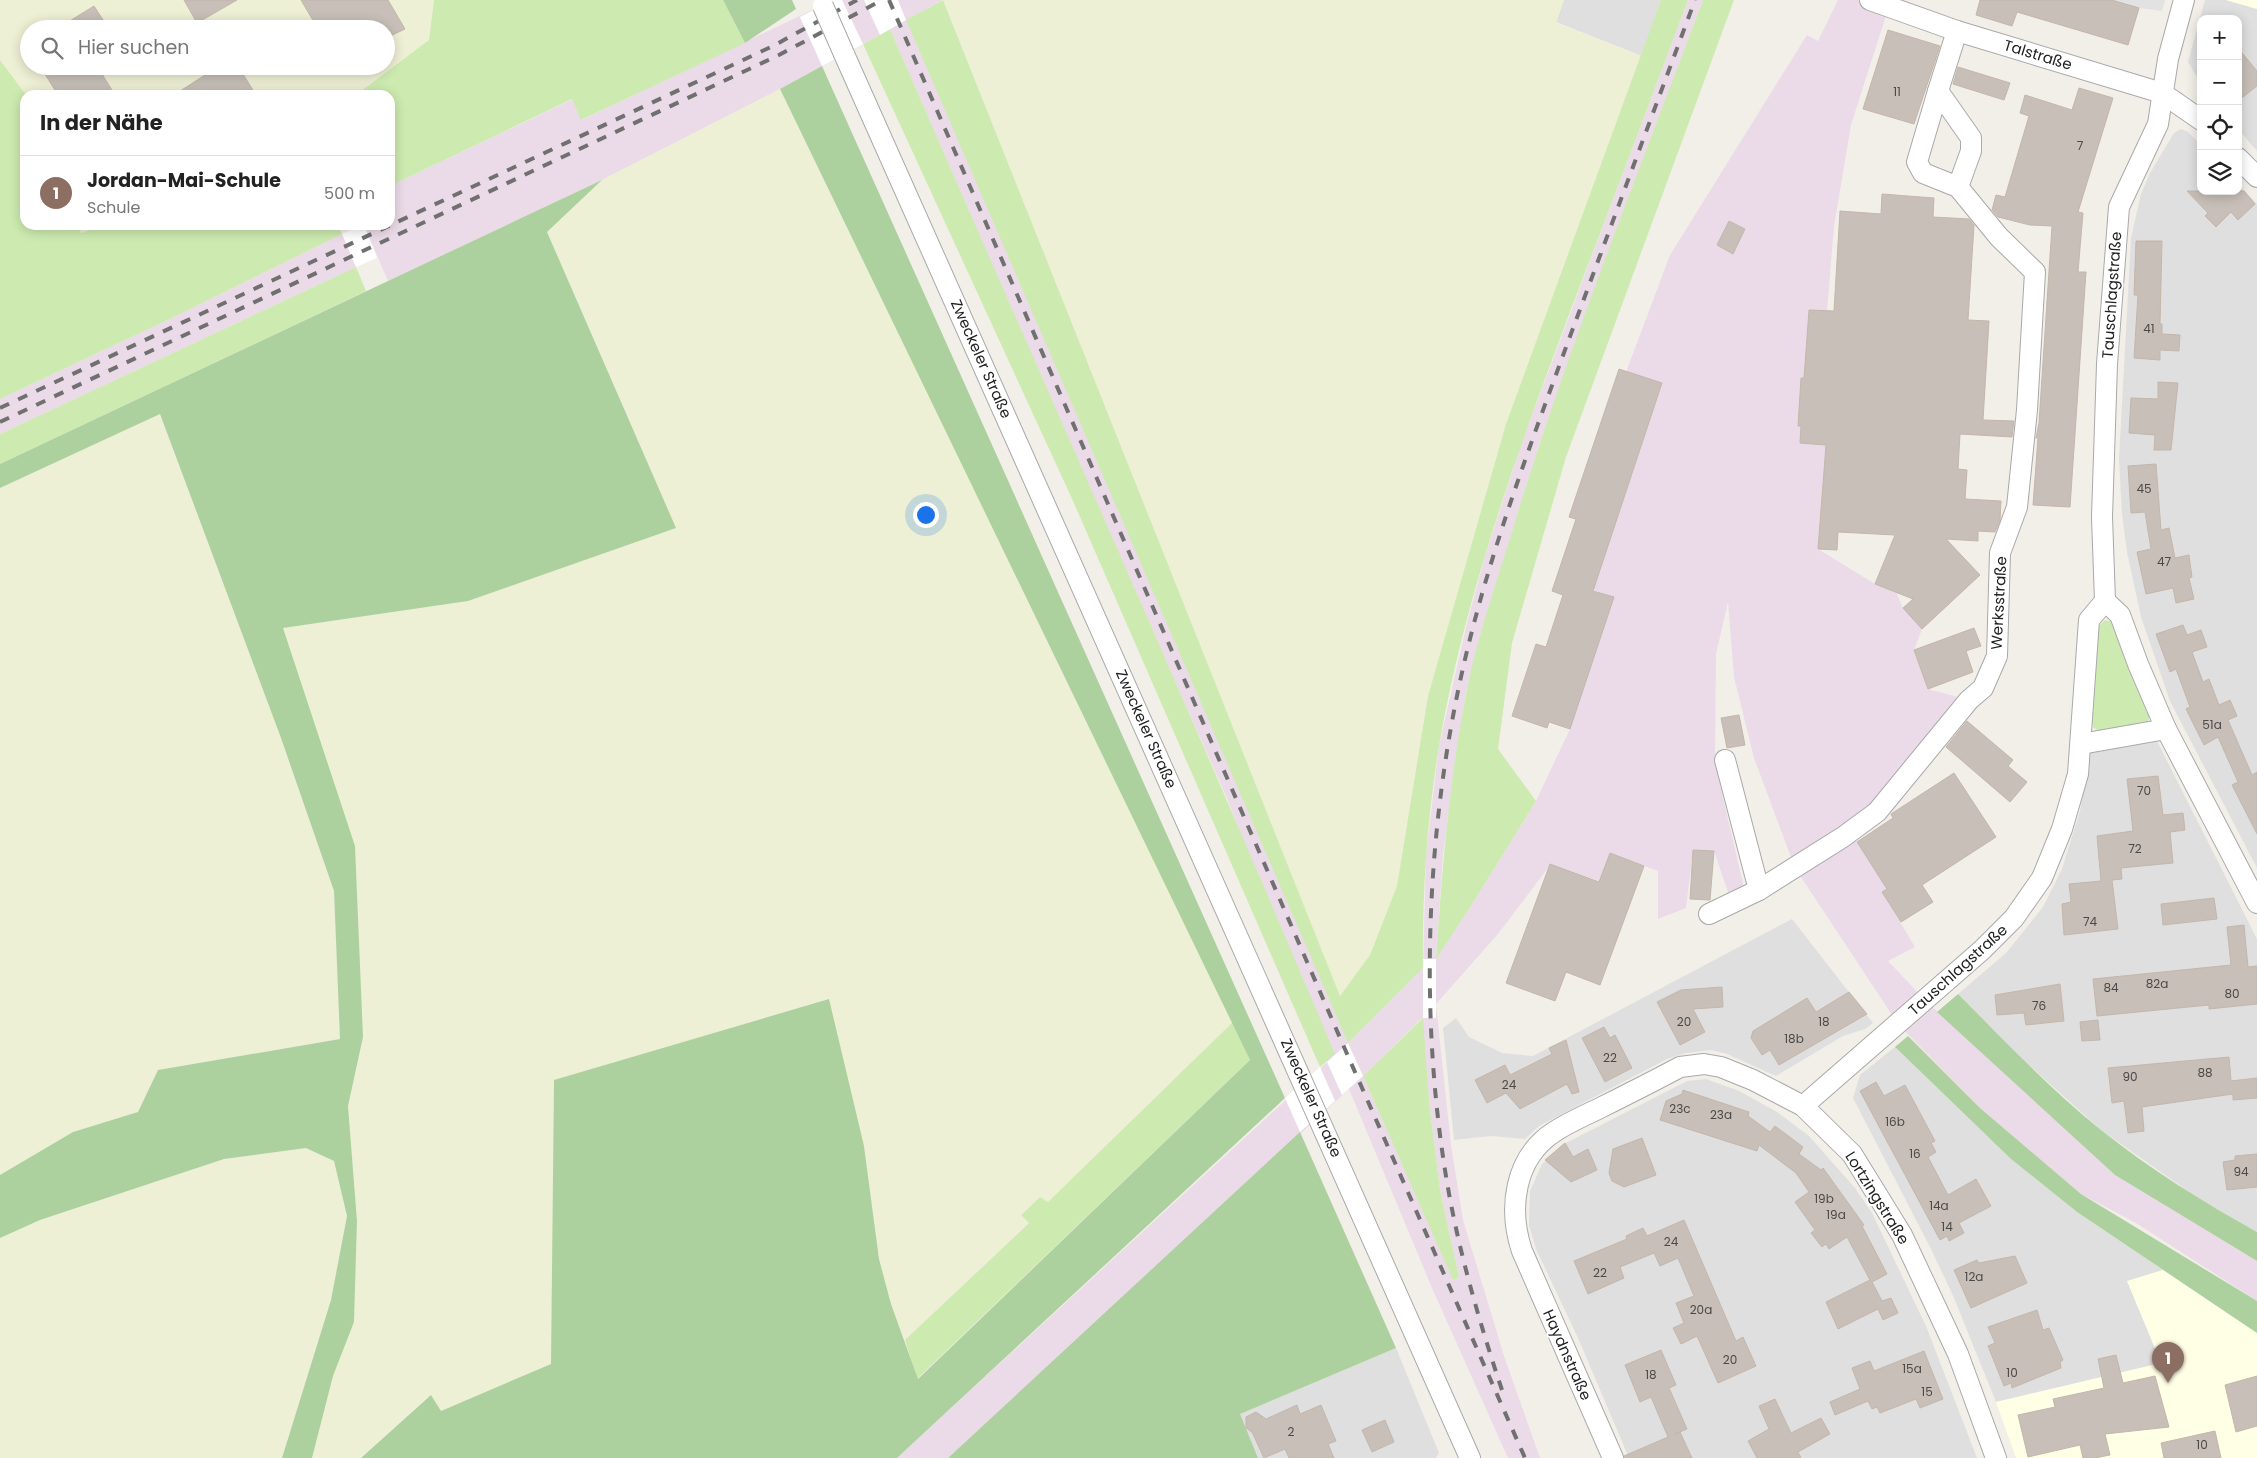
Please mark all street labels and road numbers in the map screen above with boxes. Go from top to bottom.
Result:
street label: Talstraße [2001,34,2075,75]
street label: Tauschlagstraße [2097,231,2126,359]
street label: Zweckeler Straße [946,296,1017,422]
street label: Werksstraße [1986,556,2011,650]
street label: Zweckeler Straße [1111,666,1182,792]
street label: Tauschlagstraße [1903,919,2012,1020]
street label: Zweckeler Straße [1276,1035,1347,1161]
street label: Lortzingstraße [1840,1147,1914,1248]
street label: Haydnstraße [1538,1306,1597,1403]

